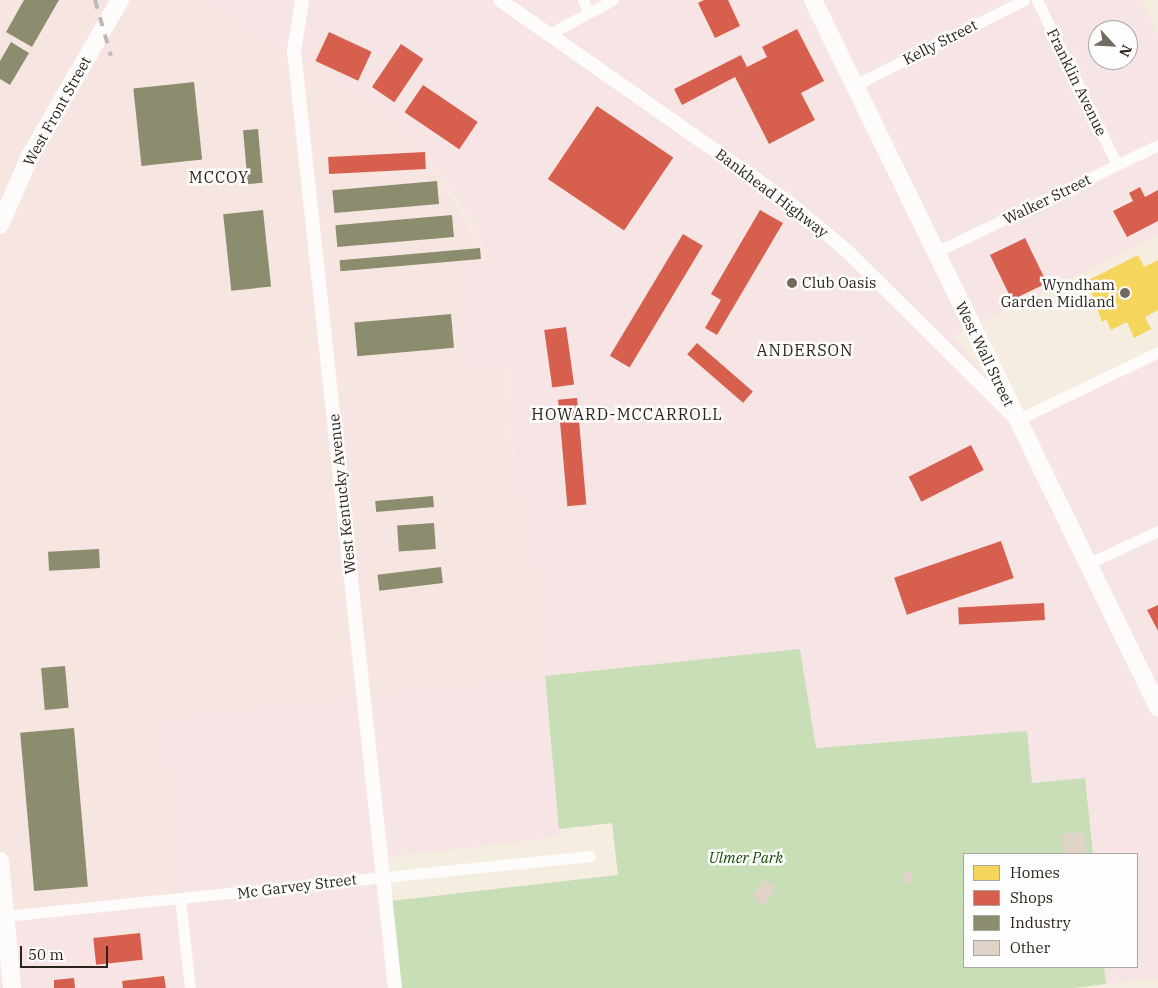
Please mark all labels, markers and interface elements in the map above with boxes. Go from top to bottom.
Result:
street label: Kelly Street [900,16,980,68]
north arrow [1088,20,1138,70]
street label: Franklin Avenue [1043,25,1111,139]
text: N [1115,42,1136,60]
street label: West Front Street [19,53,95,169]
street label: Bankhead Highway [712,145,832,241]
district label: MCCOY [188,167,250,187]
street label: Walker Street [1000,170,1094,228]
place label: Club Oasis [802,274,876,292]
place label: Wyndham Garden Midland [1001,275,1115,310]
marker: Club Oasis [786,277,798,289]
marker: Wyndham Garden Midland [1119,287,1131,299]
street label: West Wall Street [952,299,1018,409]
district label: ANDERSON [755,340,855,360]
district label: HOWARD-MCCARROLL [529,404,725,424]
street label: West Kentucky Avenue [325,413,359,575]
park label: Ulmer Park [709,849,783,867]
legend [963,853,1138,968]
text: Homes [1010,863,1060,882]
street label: Mc Garvey Street [236,870,358,902]
text: Shops [1010,888,1053,907]
text: Industry [1010,913,1071,932]
scale bar [22,936,110,968]
text: Other [1010,938,1050,957]
text: 50 m [28,945,64,964]

